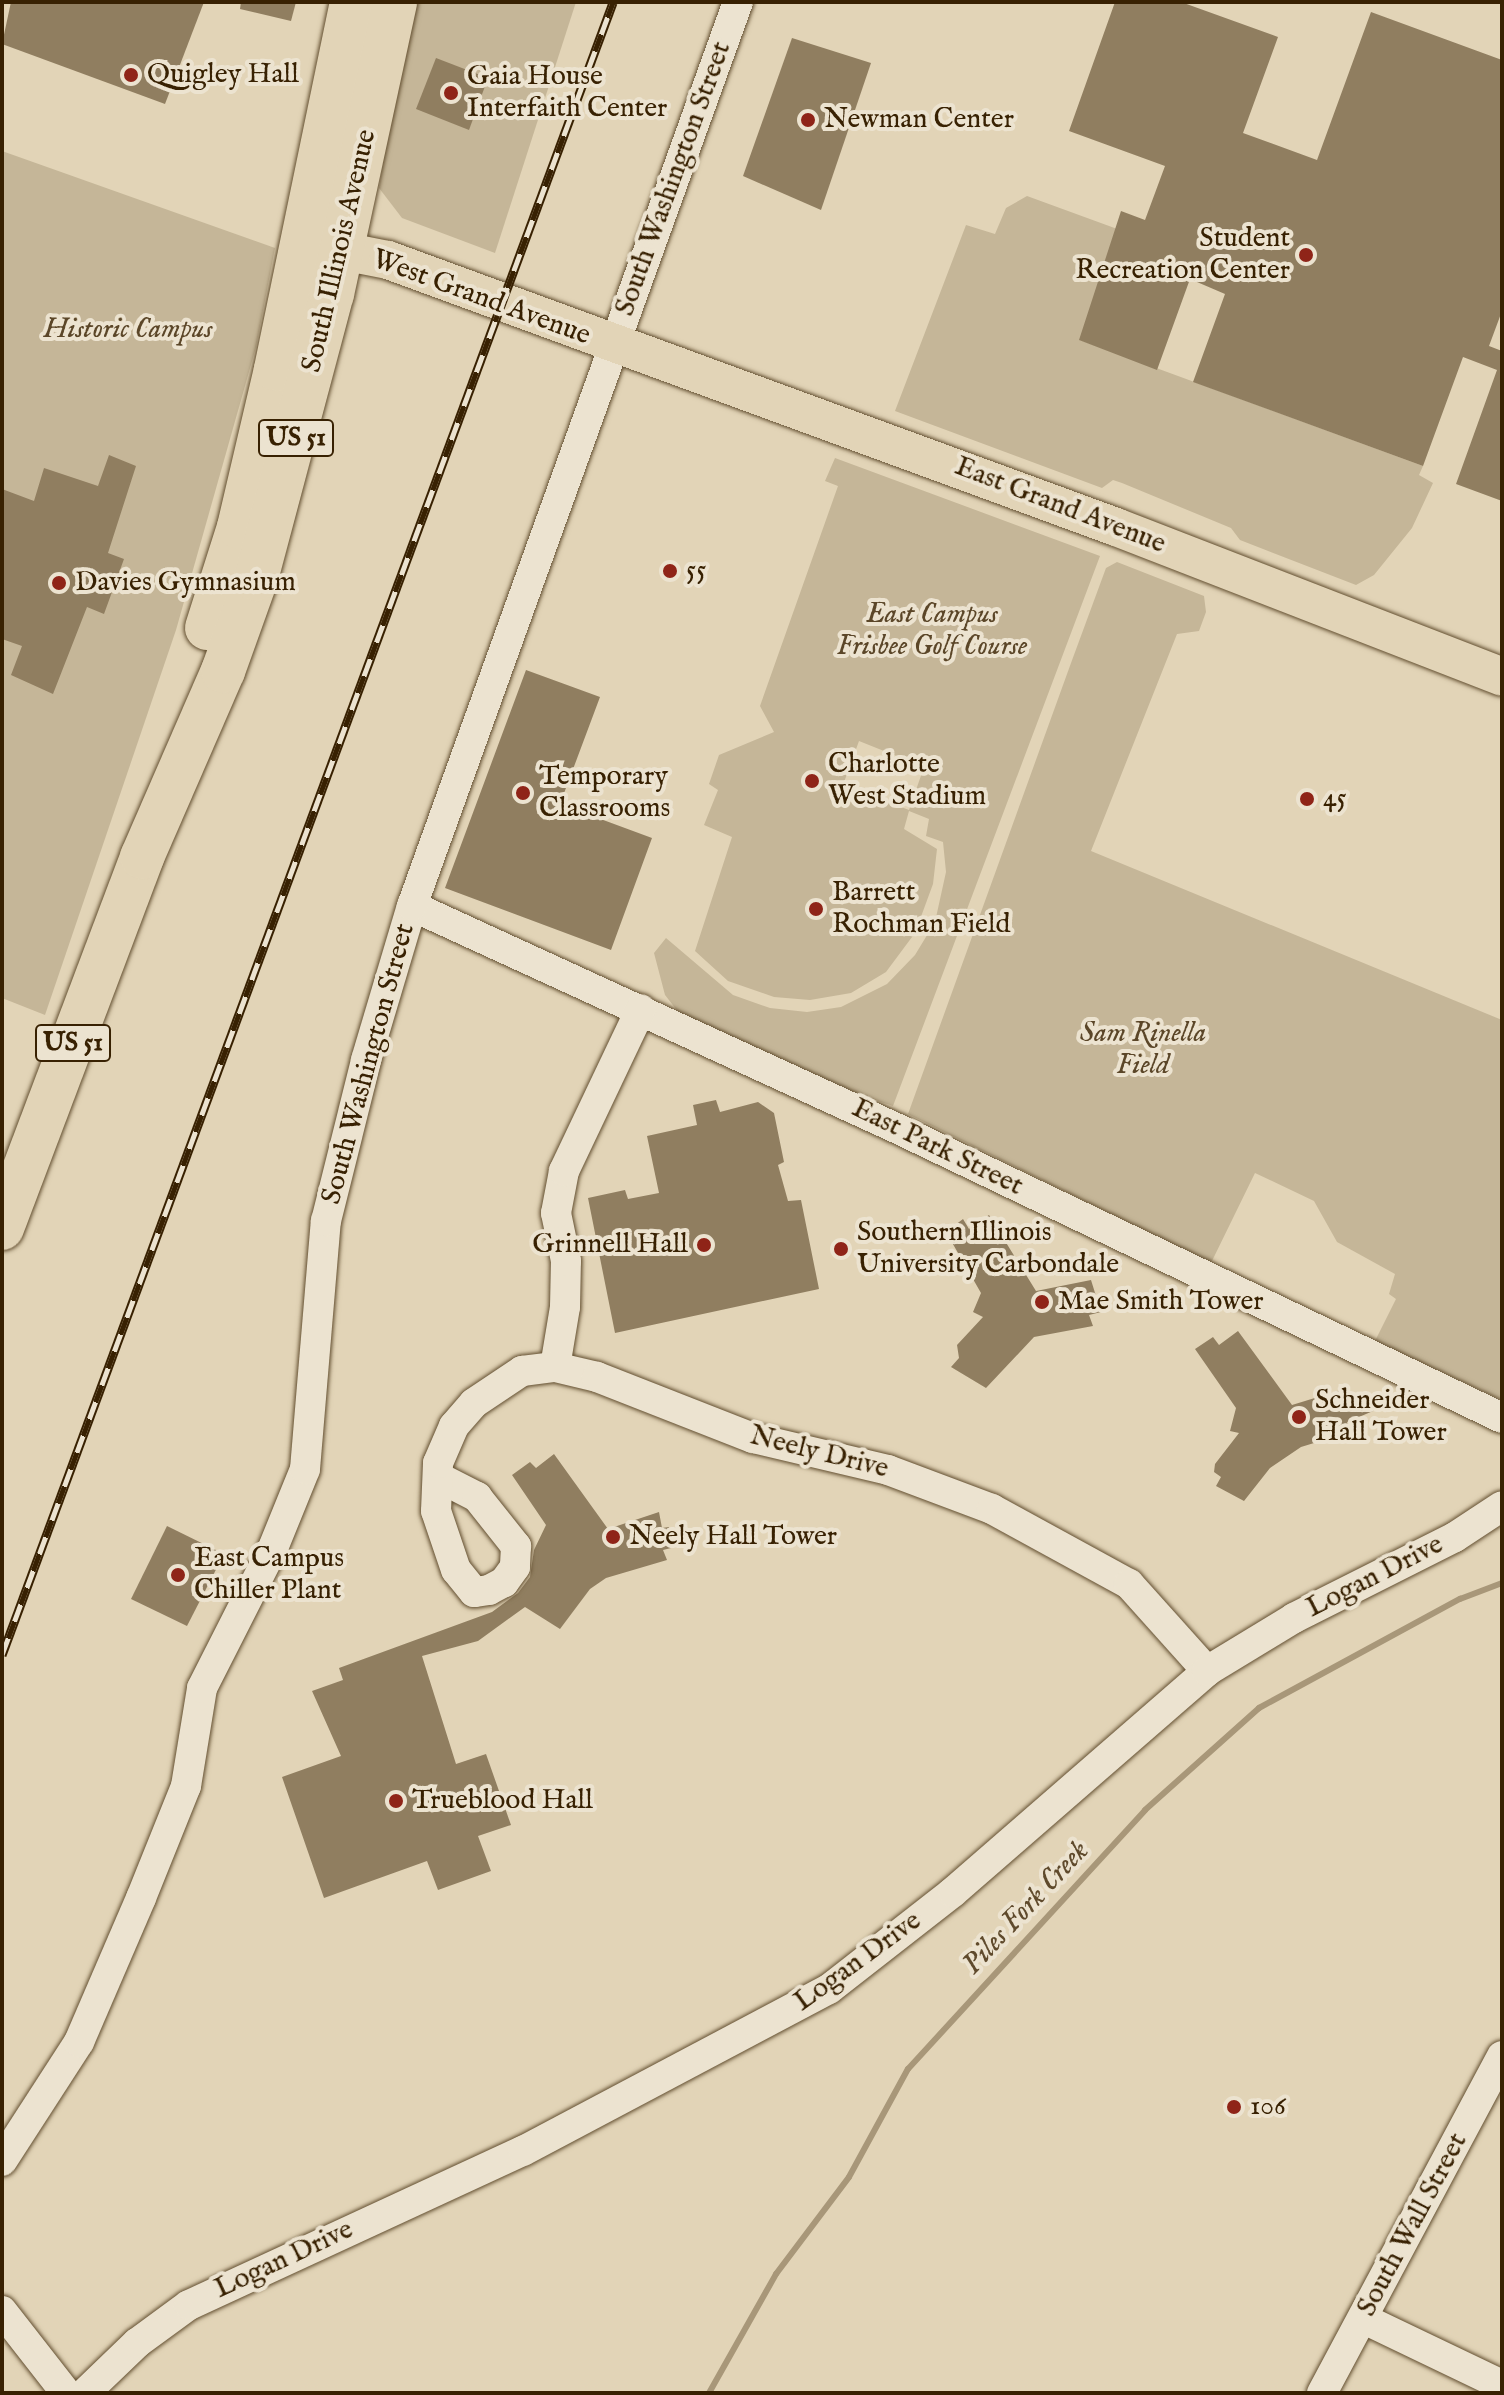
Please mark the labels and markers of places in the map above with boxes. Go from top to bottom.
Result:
place label: Quigley Hall [147,58,299,92]
place label: Gaia House Interfaith Center [467,60,667,126]
marker: Quigley Hall [122,66,140,84]
marker: Gaia House Interfaith Center [442,84,460,102]
place label: Newman Center [824,103,1014,137]
marker: Newman Center [799,111,817,129]
place label: Student Recreation Center [1075,222,1290,288]
marker: Student Recreation Center [1297,246,1315,264]
place label: 55 [686,554,706,588]
marker: 55 [661,562,679,580]
place label: Davies Gymnasium [75,566,296,600]
marker: Davies Gymnasium [50,574,68,592]
place label: Charlotte West Stadium [828,748,986,814]
place label: Temporary Classrooms [539,760,670,826]
marker: Charlotte West Stadium [803,772,821,790]
place label: 45 [1323,782,1347,816]
marker: Temporary Classrooms [514,784,532,802]
marker: 45 [1298,790,1316,808]
place label: Barrett Rochman Field [832,876,1010,942]
marker: Barrett Rochman Field [807,900,825,918]
place label: Southern Illinois University Carbondale [857,1216,1119,1282]
place label: Grinnell Hall [532,1228,688,1262]
marker: Grinnell Hall [695,1236,713,1254]
marker: Southern Illinois University Carbondale [832,1240,850,1258]
place label: Mae Smith Tower [1058,1285,1264,1319]
marker: Mae Smith Tower [1033,1293,1051,1311]
place label: Schneider Hall Tower [1315,1384,1447,1450]
marker: Schneider Hall Tower [1290,1408,1308,1426]
place label: Neely Hall Tower [629,1520,837,1554]
marker: Neely Hall Tower [604,1528,622,1546]
place label: East Campus Chiller Plant [194,1542,344,1608]
marker: East Campus Chiller Plant [169,1566,187,1584]
place label: Trueblood Hall [412,1784,593,1818]
marker: Trueblood Hall [387,1792,405,1810]
place label: 106 [1250,2090,1286,2124]
marker: 106 [1225,2098,1243,2116]

